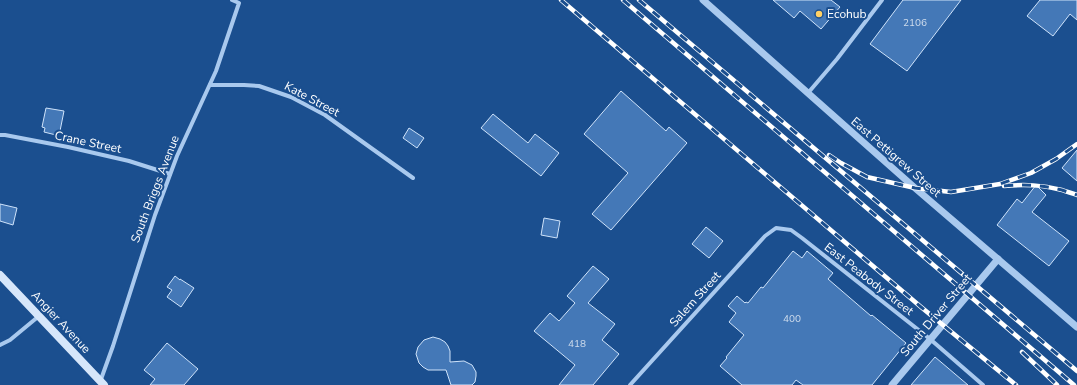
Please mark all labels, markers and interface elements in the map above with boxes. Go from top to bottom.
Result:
place label: Ecohub [827,6,867,22]
marker: Ecohub [814,9,824,19]
house number: 2106 [903,16,927,30]
street label: Kate Street [282,78,343,121]
street label: East Pettigrew Street [848,113,945,201]
street label: Crane Street [53,127,124,157]
street label: South Briggs Avenue [127,133,183,245]
street label: East Peabody Street [821,239,917,319]
street label: Salem Street [666,267,725,330]
street label: South Driver Street [897,270,976,360]
street label: Angier Avenue [28,287,94,357]
house number: 400 [783,312,801,326]
house number: 418 [568,337,586,351]

